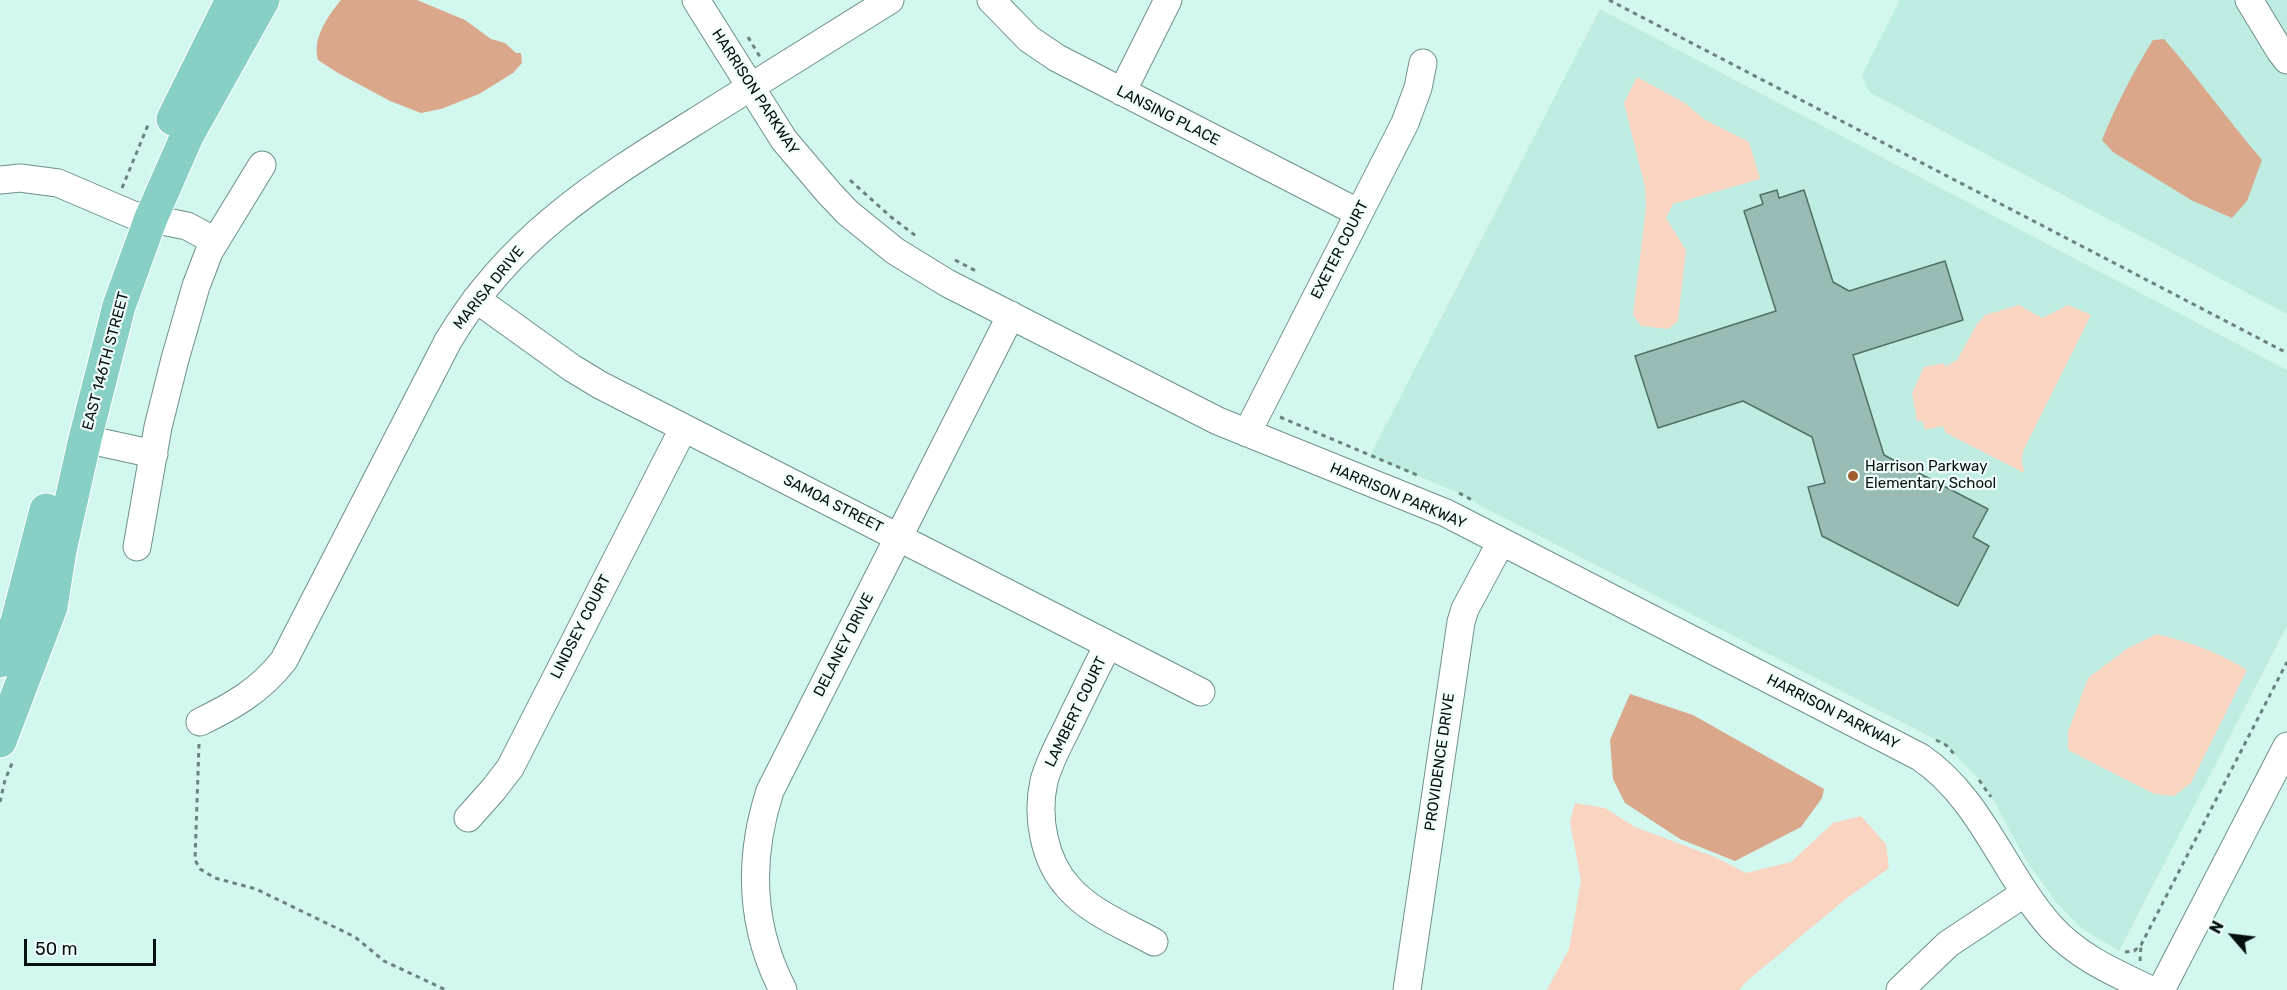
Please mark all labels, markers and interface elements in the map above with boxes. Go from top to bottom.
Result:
street label: HARRISON PARKWAY [708,26,802,158]
street label: LANSING PLACE [1113,82,1223,150]
street label: EXETER COURT [1307,198,1373,302]
street label: MARISA DRIVE [450,243,528,333]
street label: EAST 146TH STREET [79,290,133,432]
place label: Harrison Parkway Elementary School [1865,458,1996,493]
street label: HARRISON PARKWAY [1327,459,1469,533]
marker: Harrison Parkway Elementary School [1846,469,1860,483]
street label: SAMOA STREET [780,471,886,537]
street label: LINDSEY COURT [547,572,615,682]
street label: DELANEY DRIVE [810,590,878,700]
street label: LAMBERT COURT [1041,654,1111,770]
street label: HARRISON PARKWAY [1764,671,1902,753]
street label: PROVIDENCE DRIVE [1421,692,1459,832]
north arrow [2203,906,2263,966]
text: N [2206,918,2228,937]
scale bar [27,927,159,965]
text: 50 m [35,938,78,960]

